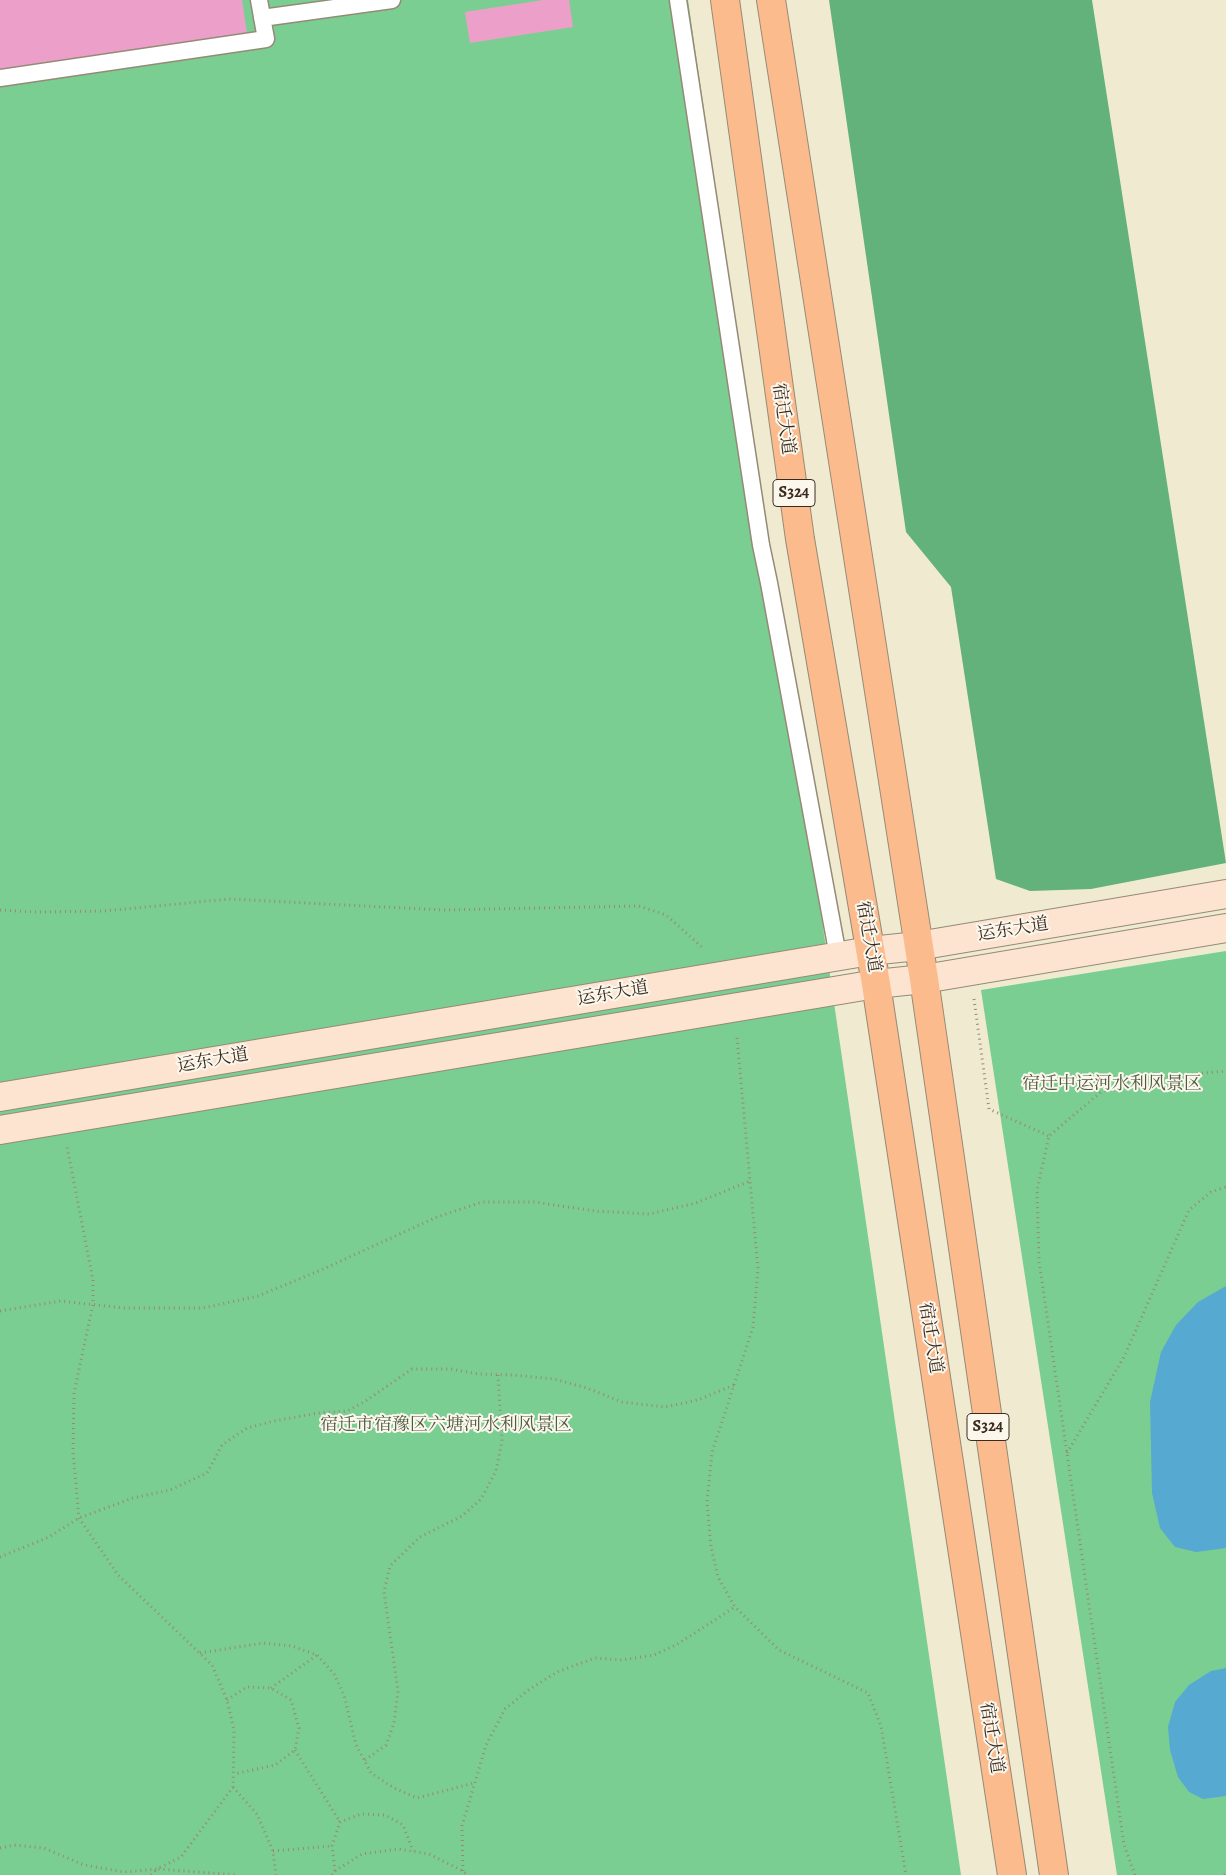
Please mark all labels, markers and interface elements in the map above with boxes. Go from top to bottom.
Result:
street label: 宿迁大道 [767,382,799,456]
road number: S324 [773,479,815,506]
street label: 宿迁大道 [851,900,885,974]
street label: 运东大道 [976,914,1050,946]
street label: 运东大道 [576,977,650,1011]
street label: 运东大道 [176,1044,250,1078]
park label: 宿迁中运河水利风景区 [1022,1074,1202,1096]
street label: 宿迁大道 [914,1301,946,1375]
road number: S324 [967,1414,1009,1440]
park label: 宿迁市宿豫区六塘河水利风景区 [320,1415,572,1437]
street label: 宿迁大道 [975,1701,1007,1775]

